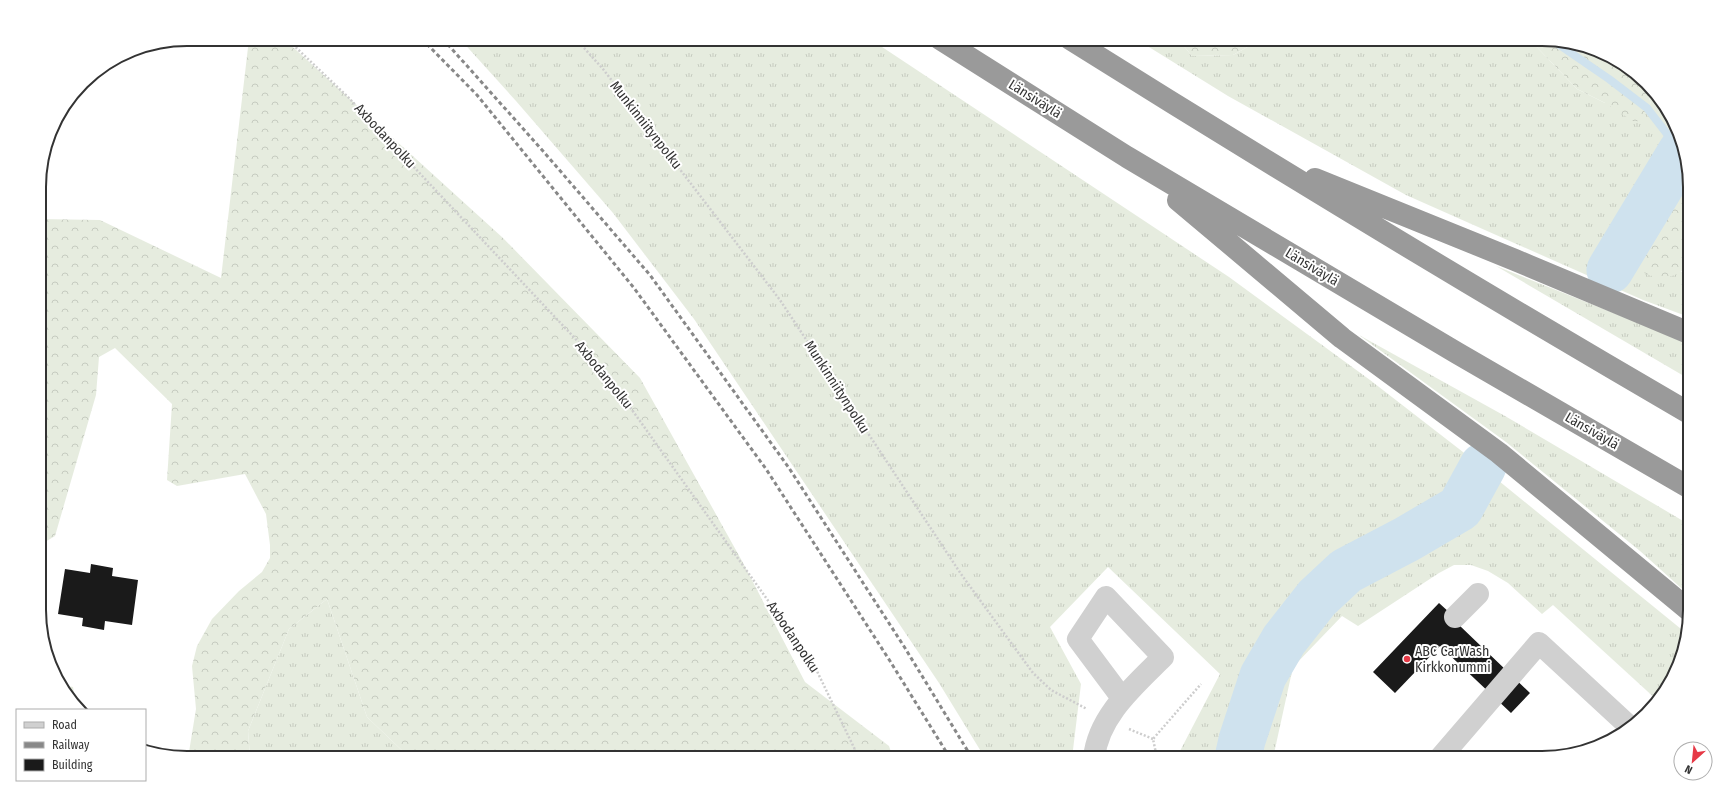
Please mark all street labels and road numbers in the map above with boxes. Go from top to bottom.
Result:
street label: Länsiväylä [1005,76,1065,122]
street label: Munkinniitynpolku [606,78,686,172]
street label: Axbodanpolku [351,100,419,172]
street label: Länsiväylä [1282,244,1342,290]
street label: Axbodanpolku [571,338,637,412]
street label: Munkinniitynpolku [801,338,873,436]
street label: Länsiväylä [1562,409,1622,453]
street label: Axbodanpolku [763,598,823,676]

